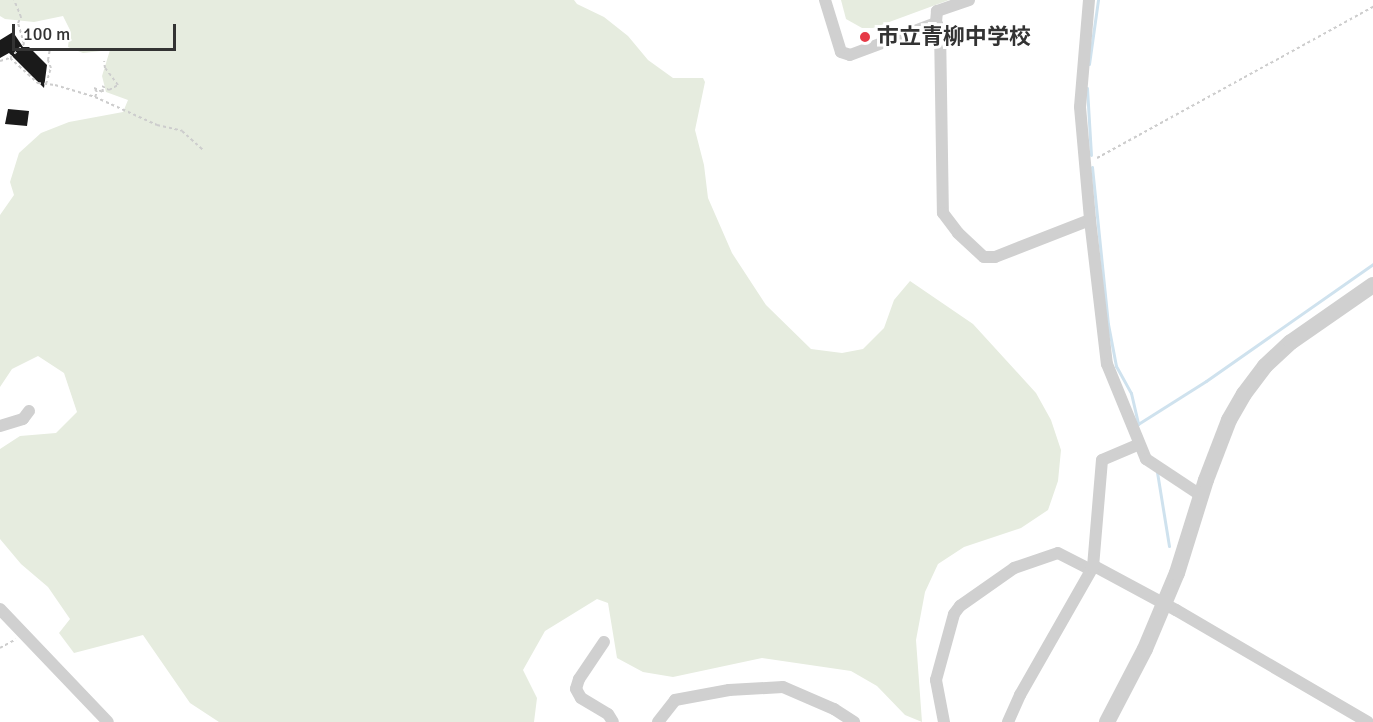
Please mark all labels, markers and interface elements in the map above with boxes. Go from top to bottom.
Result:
scale bar [15,12,178,50]
text: 100 m [23,23,70,45]
place label: 市立青柳中学校 [877,24,1031,50]
marker: 市立青柳中学校 [858,30,872,44]

